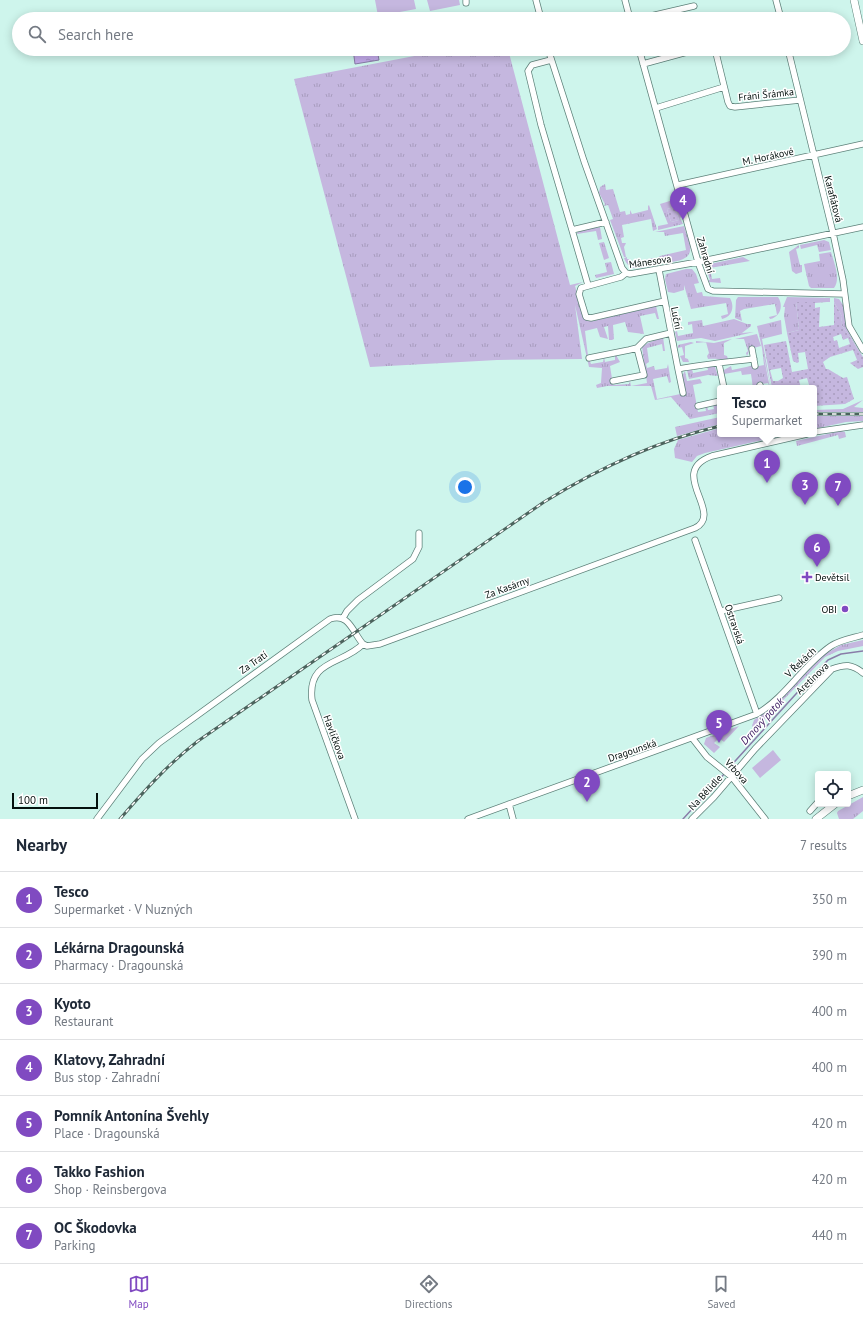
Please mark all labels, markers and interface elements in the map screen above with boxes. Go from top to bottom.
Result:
search box [12,12,851,56]
icon: search [26,23,48,45]
text: Search here [58,25,134,44]
street label: Fráni Šrámka [738,85,795,104]
street label: M. Horákové [741,145,795,168]
street label: Karafiátová [821,174,846,224]
pin: 4 [670,187,696,220]
street label: Zahradní [694,235,717,275]
street label: Mánesova [628,252,672,271]
street label: Luční [668,306,685,331]
popup [717,385,817,437]
text: Tesco [732,393,767,412]
text: Supermarket [732,412,802,429]
pin: 1 [754,450,780,483]
pin: 3 [792,472,818,505]
pin: 7 [825,473,851,506]
your location [455,477,475,497]
pin: 6 [804,534,830,567]
place label: Devětsil [815,571,849,584]
marker: Devětsil [802,572,812,582]
street label: Za Kasárny [483,573,531,602]
street label: Ostravská [722,602,747,646]
place label: OBI [821,603,837,616]
marker: OBI [840,604,850,614]
street label: V Řekách [781,644,819,681]
street label: Za Tratí [237,648,270,677]
street label: Aretinova [793,659,832,697]
water label: Drnový potok [737,694,788,748]
pin: 5 [706,710,732,743]
street label: Havlíčkova [321,713,349,761]
street label: Dragounská [606,736,658,765]
street label: Vrbova [721,756,751,786]
pin: 2 [574,769,600,802]
map controls [815,771,851,807]
button: locate [815,771,851,807]
street label: Na Bělidle [686,772,725,813]
scale bar [12,791,98,810]
text: 100 m [18,793,48,807]
text: Nearby [16,834,67,856]
text: 7 results [800,837,847,854]
text: Tesco [54,882,89,901]
text: 1 [25,891,33,908]
text: 350 m [812,891,847,908]
text: Supermarket · V Nuzných [54,901,193,918]
text: Lékárna Dragounská [54,938,184,957]
text: 2 [25,947,33,964]
text: 390 m [812,947,847,964]
text: Pharmacy · Dragounská [54,957,184,974]
text: Kyoto [54,994,91,1013]
text: 3 [25,1003,33,1020]
text: 400 m [812,1003,847,1020]
text: Restaurant [54,1013,113,1030]
text: Klatovy, Zahradní [54,1050,165,1069]
text: 4 [25,1059,33,1076]
text: 400 m [812,1059,847,1076]
text: Bus stop · Zahradní [54,1069,160,1086]
text: Pomník Antonína Švehly [54,1106,209,1125]
text: 5 [25,1115,33,1132]
text: 420 m [812,1115,847,1132]
text: Place · Dragounská [54,1125,160,1142]
text: Takko Fashion [54,1162,145,1181]
text: 6 [25,1171,33,1188]
text: 420 m [812,1171,847,1188]
text: Shop · Reinsbergova [54,1181,167,1198]
text: OC Škodovka [54,1218,137,1237]
text: 7 [25,1227,33,1244]
text: 440 m [812,1227,847,1244]
text: Parking [54,1237,95,1254]
tab: Map [128,1273,150,1311]
tab: Directions [405,1273,452,1311]
tab: Saved [707,1273,735,1311]

